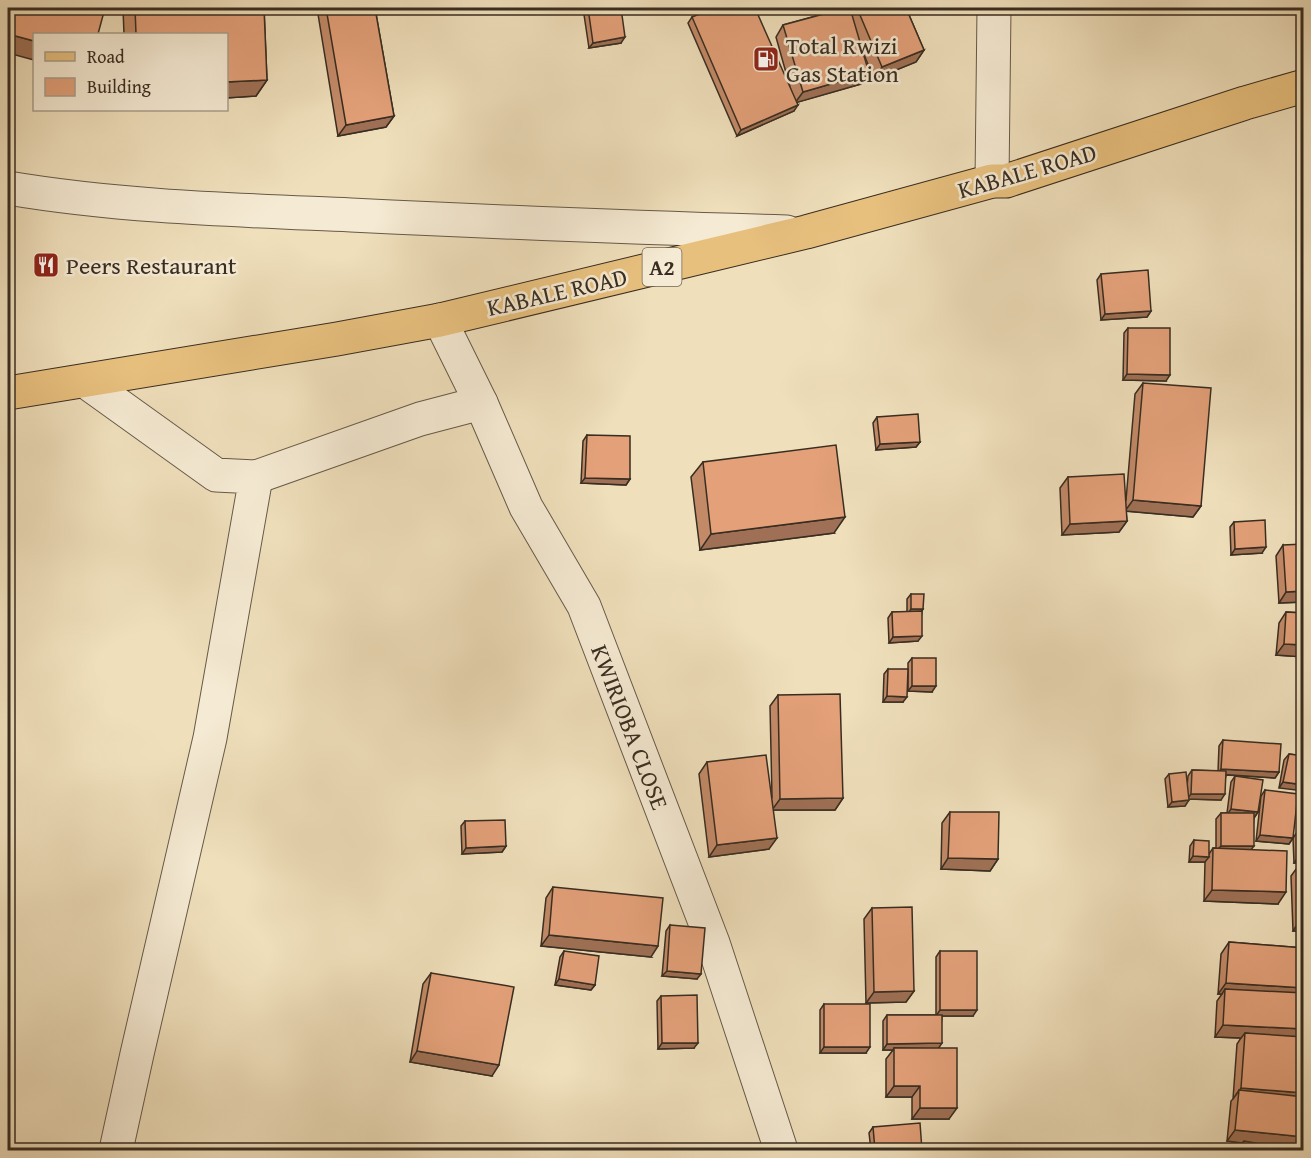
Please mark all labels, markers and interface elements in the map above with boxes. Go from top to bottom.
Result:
place label: Total Rwizi Gas Station [786,28,899,91]
legend [33,33,228,111]
text: Road [87,43,125,70]
fuel station icon: Total Rwizi Gas Station [751,44,781,74]
text: Building [87,73,151,100]
street label: KABALE ROAD [954,134,1100,208]
place label: Peers Restaurant [66,248,237,283]
road number: A2 [642,248,682,286]
restaurant icon: Peers Restaurant [31,250,61,280]
street label: KABALE ROAD [483,259,631,325]
street label: KWIRIOBA CLOSE [582,639,678,815]

